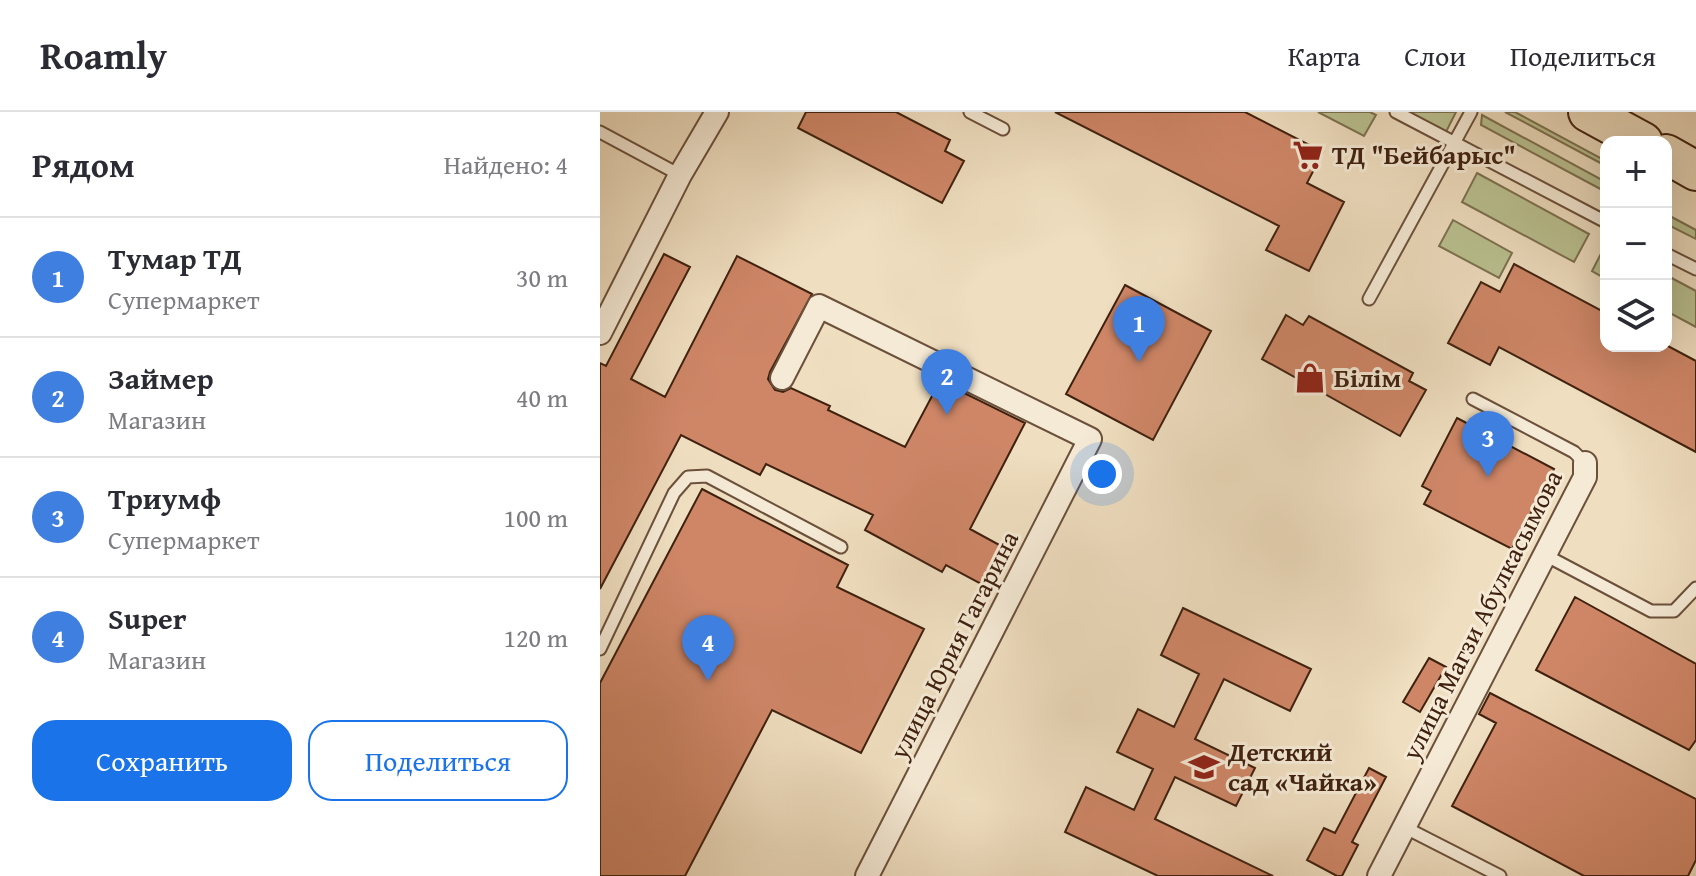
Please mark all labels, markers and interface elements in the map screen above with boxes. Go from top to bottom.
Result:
text: Roamly [40,27,167,83]
text: Карта [1288,35,1360,76]
text: Слои [1404,35,1466,76]
text: Поделиться [1510,35,1656,76]
place label: ТД "Бейбарыс" [1332,135,1516,174]
map controls [1600,136,1672,352]
button: + [1600,136,1672,208]
supermarket icon: ТД "Бейбарыс" [1291,138,1325,172]
text: Рядом [32,140,135,189]
text: Найдено: 4 [444,145,568,184]
button: − [1600,208,1672,280]
text: Тумар ТД [108,236,242,280]
text: 1 [51,258,65,297]
text: 30 m [516,258,568,297]
text: Супермаркет [108,280,260,319]
button: layers [1600,280,1672,352]
pin: 1 [1113,296,1165,362]
pin: 2 [921,349,973,415]
text: Займер [108,356,213,400]
place label: Білім [1334,358,1401,397]
shop icon: Білім [1293,361,1327,395]
text: 2 [51,378,65,417]
text: 40 m [516,378,568,417]
text: Магазин [108,400,206,439]
pin: 3 [1462,411,1514,477]
your location [1082,454,1122,494]
street label: улица Магзи Абулкасымова [1391,462,1572,768]
text: Триумф [108,476,221,520]
text: 3 [51,498,65,537]
text: 100 m [503,498,568,537]
text: Супермаркет [108,520,260,559]
street label: улица Юрия Гагарина [879,523,1028,767]
text: Super [108,596,187,640]
pin: 4 [682,615,734,681]
text: 4 [51,618,65,657]
text: 120 m [503,618,568,657]
text: Магазин [108,640,206,679]
button: Сохранить [32,720,292,801]
button: Поделиться [308,720,568,801]
place label: Детский сад «Чайка» [1227,732,1377,801]
school or university icon: Детский сад «Чайка» [1187,750,1221,784]

